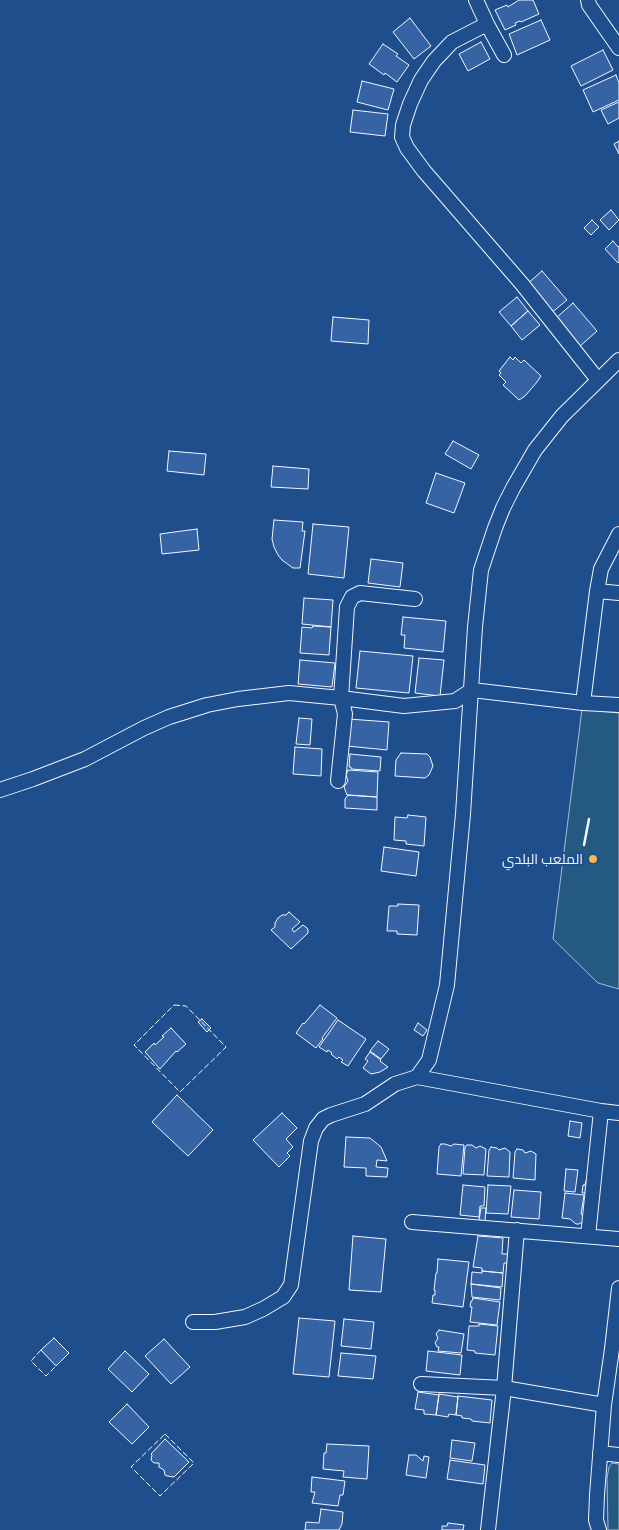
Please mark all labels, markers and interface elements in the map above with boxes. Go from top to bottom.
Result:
place label: الملعب البلدي [502,851,583,867]
marker: الملعب البلدي [587,853,599,865]

